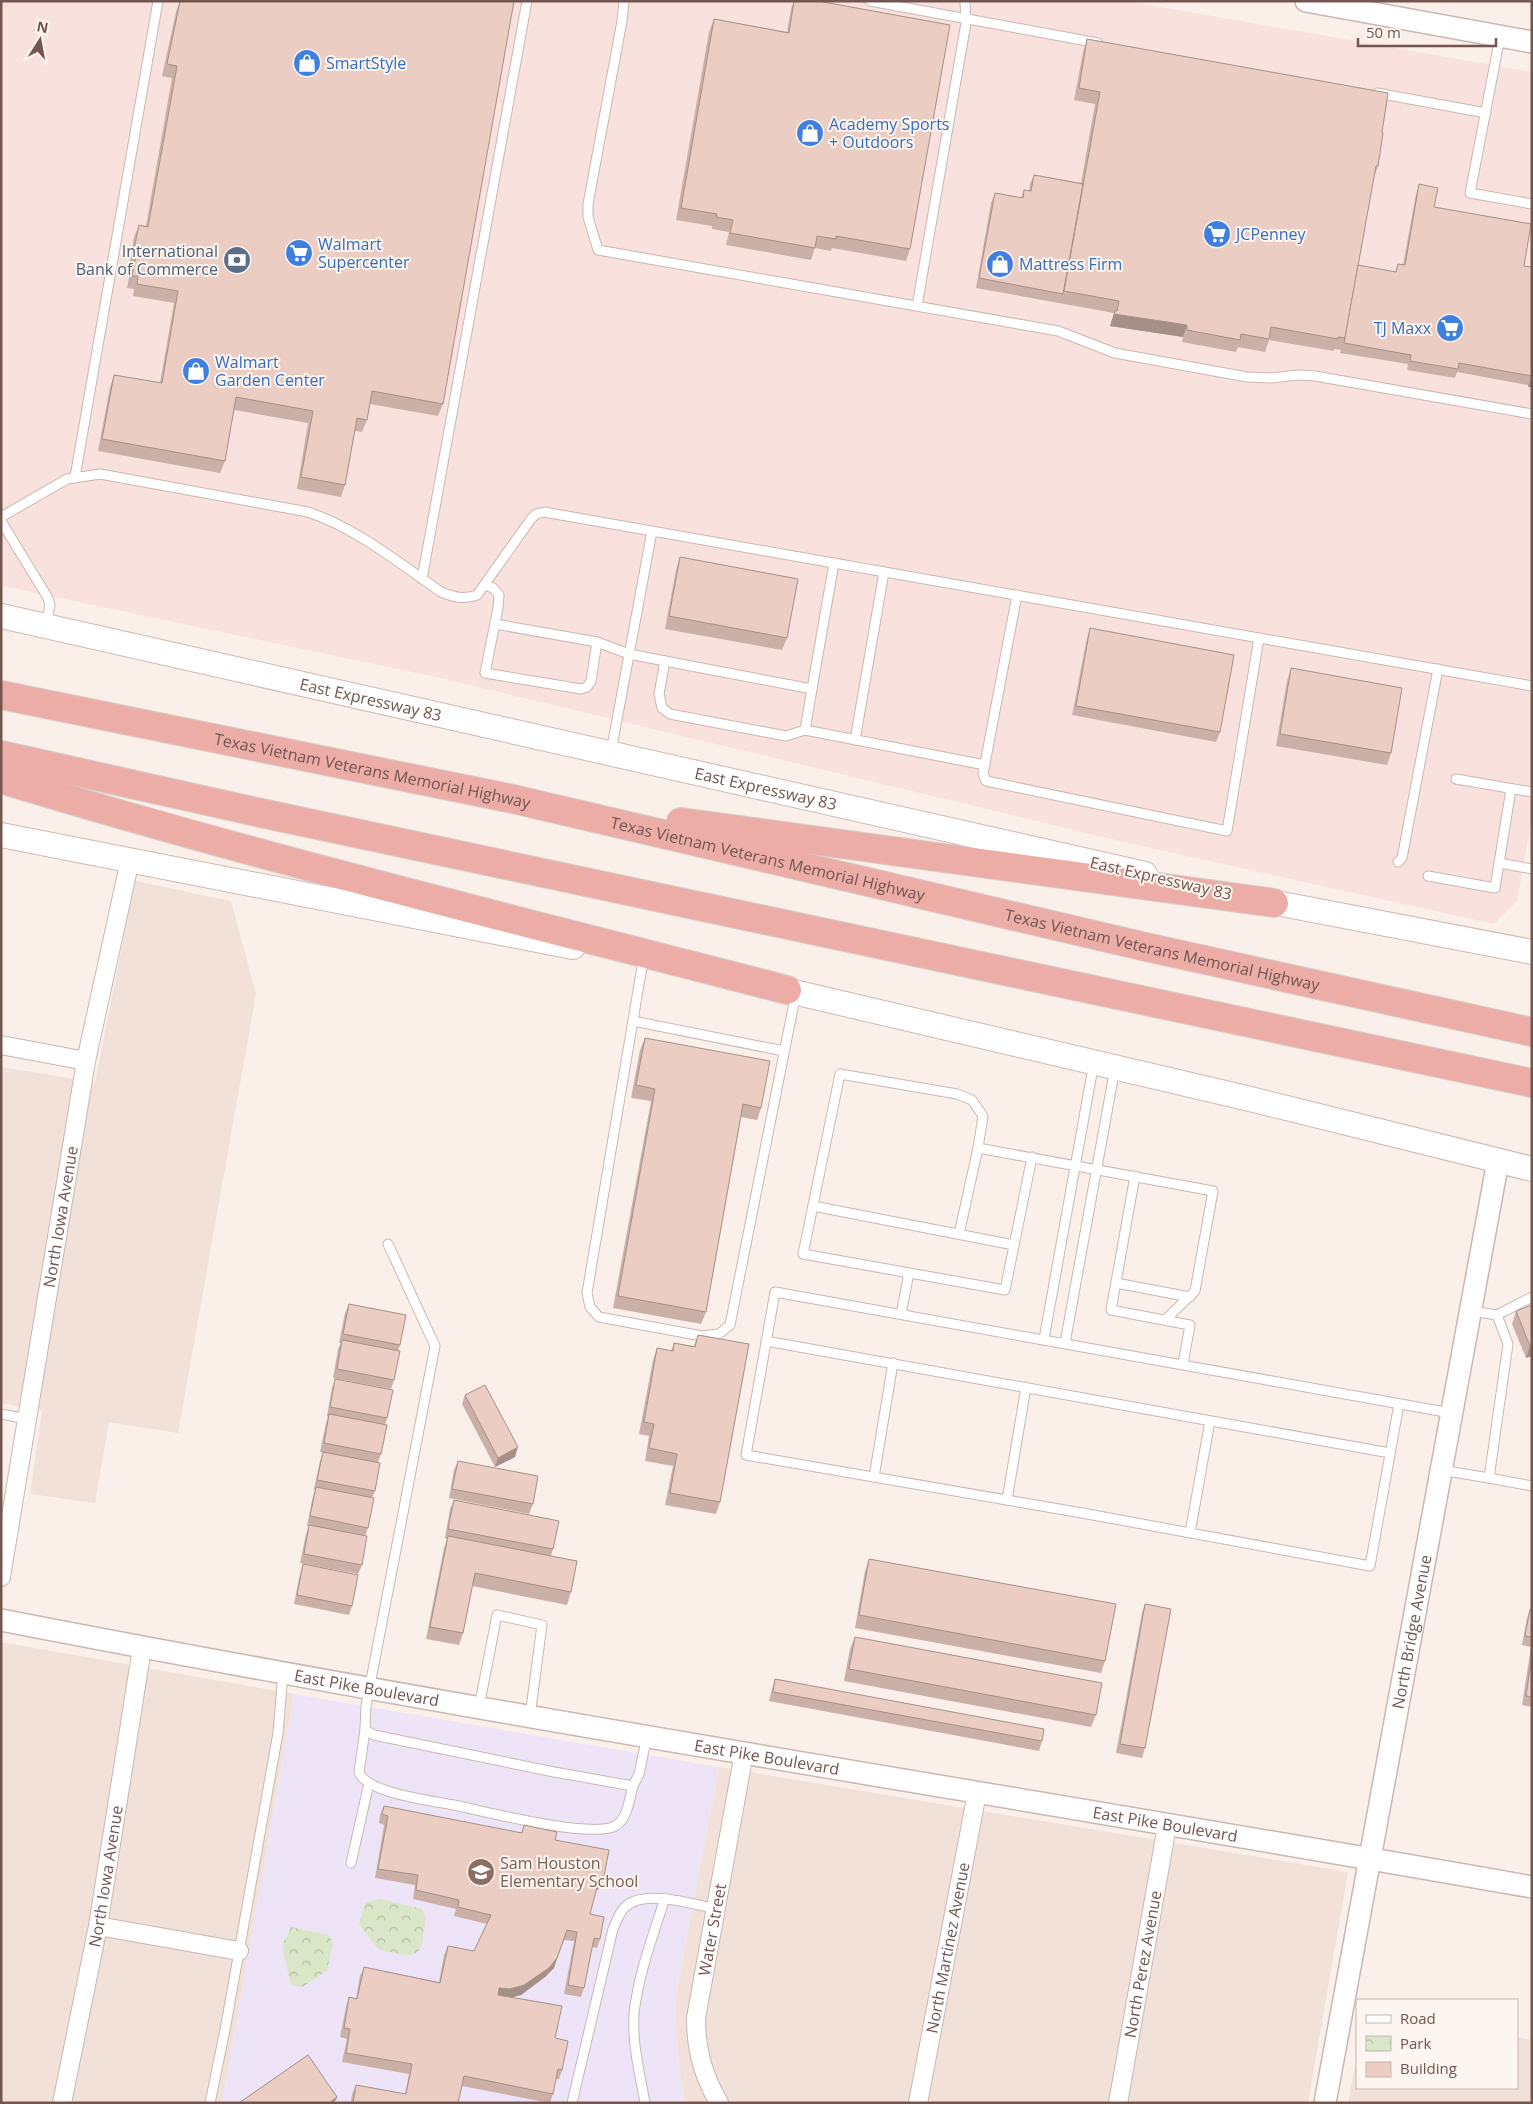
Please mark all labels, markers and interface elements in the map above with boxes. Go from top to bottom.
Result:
north arrow [15,15,65,65]
scale bar [1358,15,1496,47]
text: N [35,16,50,37]
text: 50 m [1366,22,1401,42]
shop icon: SmartStyle [292,48,322,78]
place label: SmartStyle [326,52,406,74]
place label: Academy Sports + Outdoors [829,113,949,153]
shop icon: Academy Sports + Outdoors [795,118,825,148]
supermarket icon: JCPenney [1202,219,1232,249]
place label: JCPenney [1234,223,1307,245]
place label: Walmart Supercenter [318,233,410,273]
supermarket icon: Walmart Supercenter [284,238,314,268]
place label: International Bank of Commerce [76,240,218,280]
bank icon: International Bank of Commerce [222,245,252,275]
shop icon: Mattress Firm [985,249,1015,279]
place label: Mattress Firm [1019,253,1122,275]
supermarket icon: TJ Maxx [1435,313,1465,343]
place label: TJ Maxx [1374,317,1432,339]
place label: Walmart Garden Center [215,351,325,391]
shop icon: Walmart Garden Center [181,356,211,386]
street label: East Expressway 83 [298,673,444,726]
street label: Texas Vietnam Veterans Memorial Highway [212,728,534,814]
street label: East Expressway 83 [693,762,839,815]
street label: Texas Vietnam Veterans Memorial Highway [608,811,928,906]
street label: East Expressway 83 [1088,851,1234,905]
street label: Texas Vietnam Veterans Memorial Highway [1003,903,1323,996]
street label: North Iowa Avenue [38,1144,83,1289]
street label: North Bridge Avenue [1387,1553,1436,1711]
street label: East Pike Boulevard [293,1664,441,1711]
street label: East Pike Boulevard [693,1734,841,1780]
street label: East Pike Boulevard [1091,1801,1239,1847]
street label: North Iowa Avenue [83,1804,128,1949]
place label: Sam Houston Elementary School [500,1852,638,1892]
school or university icon: Sam Houston Elementary School [466,1857,496,1887]
street label: North Martinez Avenue [921,1860,975,2035]
street label: Water Street [693,1881,731,1978]
street label: North Perez Avenue [1119,1889,1166,2040]
legend [1356,1999,1518,2089]
text: Road [1400,2008,1436,2028]
text: Park [1400,2033,1431,2053]
text: Building [1400,2058,1457,2078]

